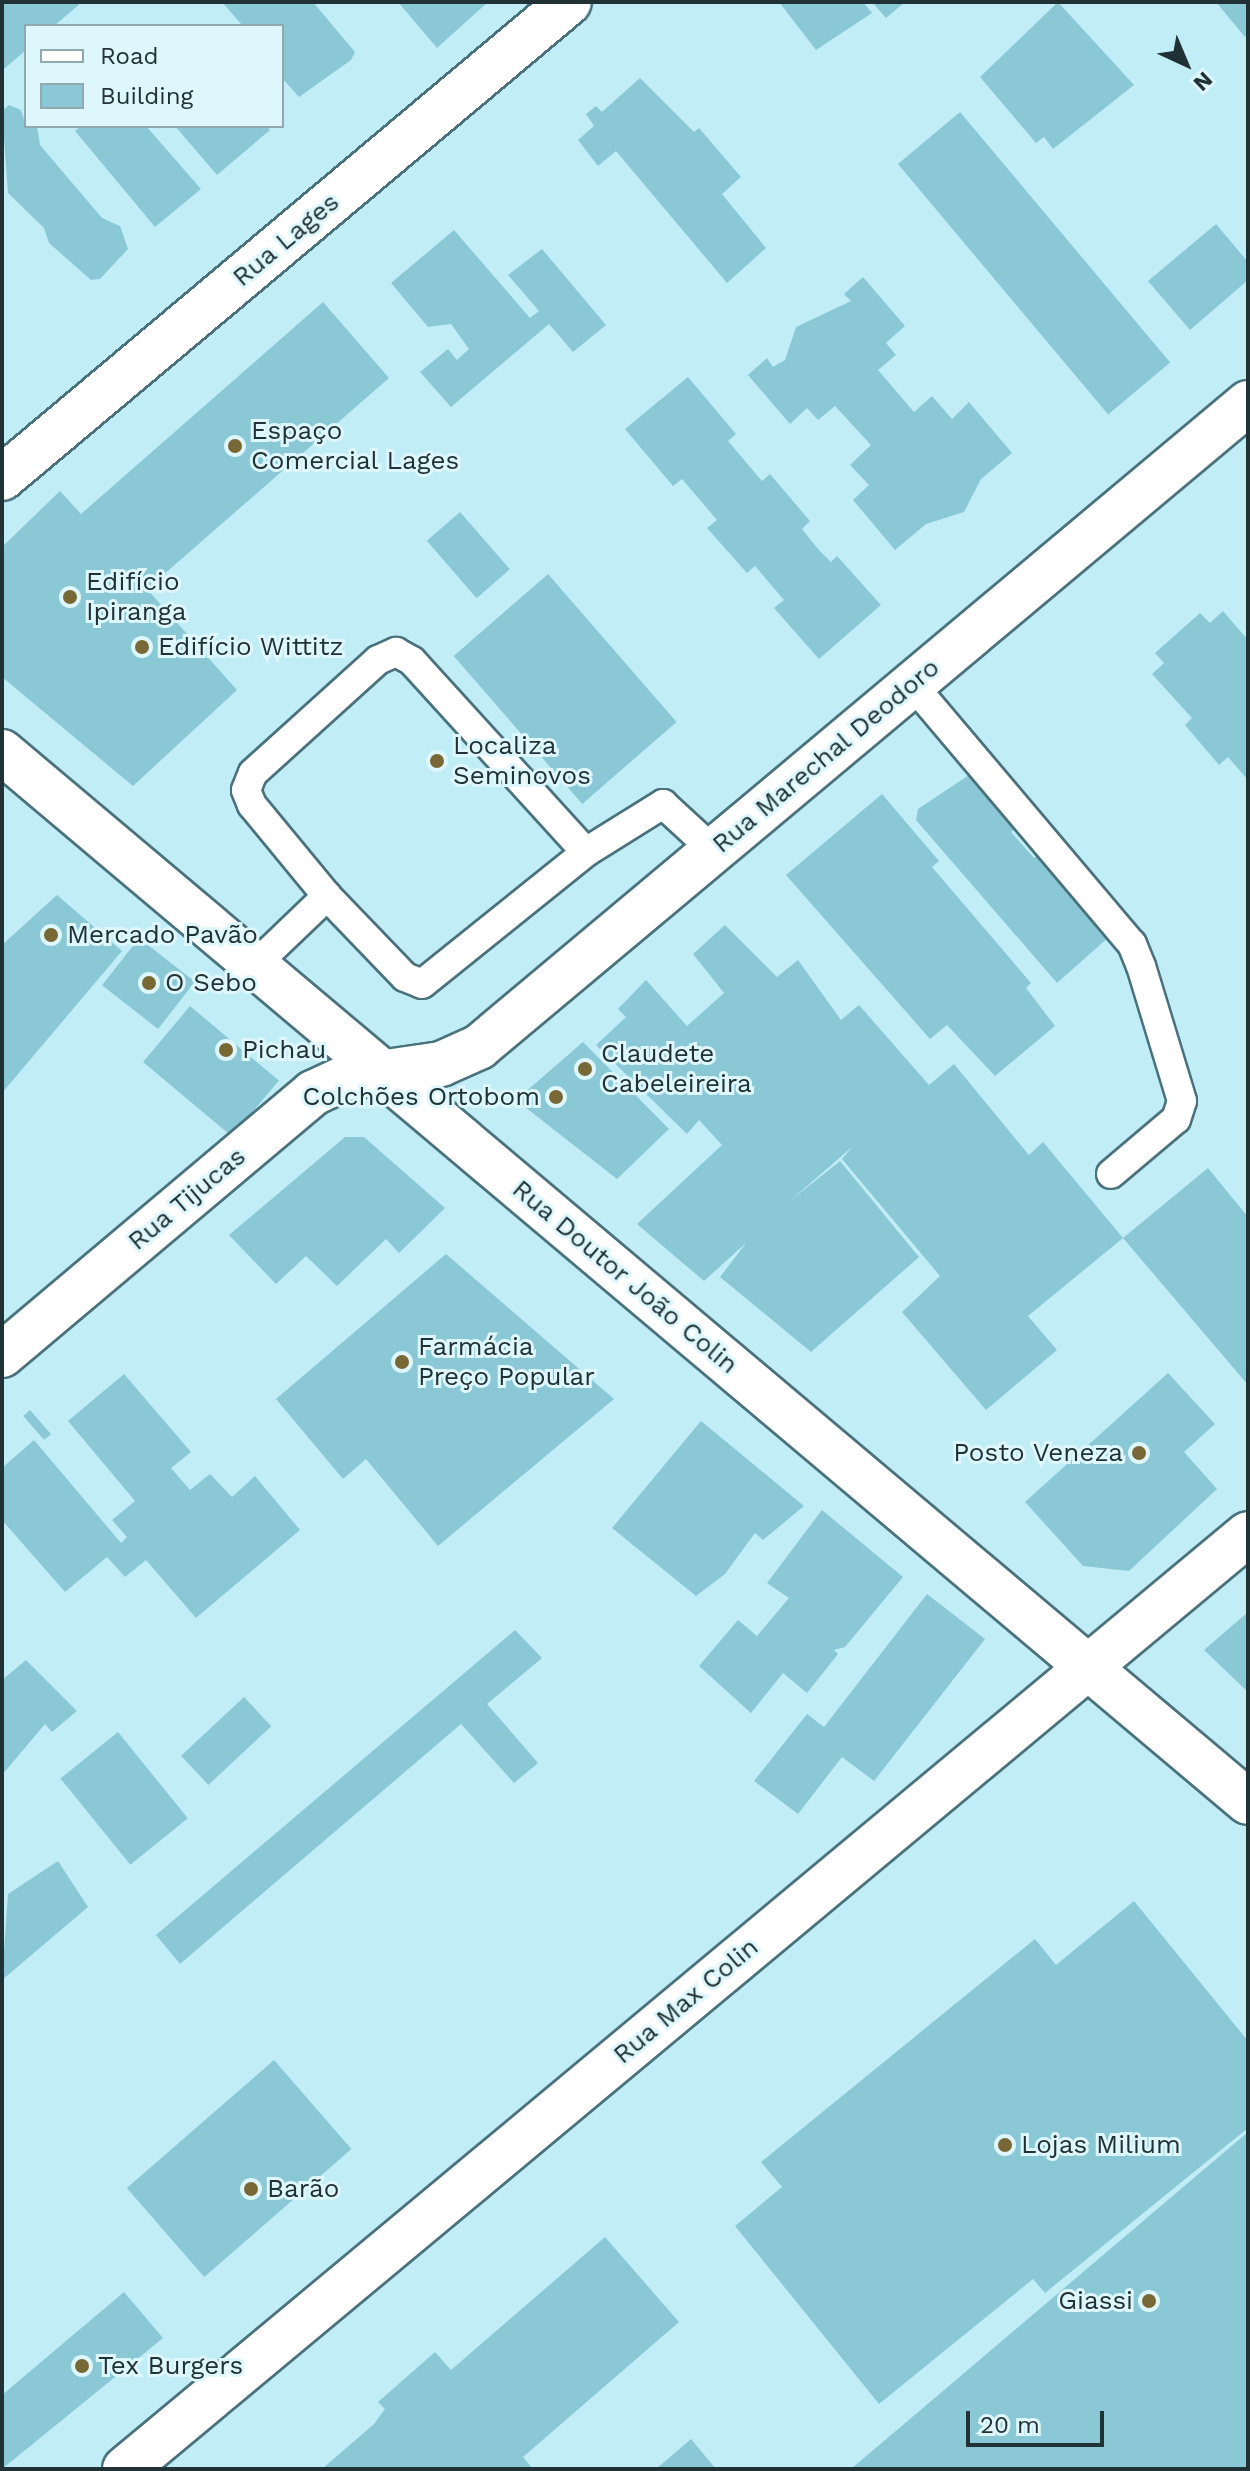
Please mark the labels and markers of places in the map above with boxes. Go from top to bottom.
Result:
place label: Espaço Comercial Lages [251,415,460,476]
marker: Espaço Comercial Lages [226,437,244,455]
place label: Edifício Ipiranga [86,566,186,628]
marker: Edifício Ipiranga [61,588,79,606]
place label: Edifício Wittitz [158,631,344,663]
marker: Edifício Wittitz [133,638,151,656]
place label: Localiza Seminovos [453,730,591,792]
marker: Localiza Seminovos [428,752,446,770]
place label: Mercado Pavão [67,919,258,951]
marker: Mercado Pavão [42,926,60,944]
place label: O Sebo [165,967,257,999]
marker: O Sebo [140,974,158,992]
place label: Pichau [242,1034,326,1066]
place label: Claudete Cabeleireira [601,1038,752,1100]
marker: Pichau [217,1041,235,1059]
marker: Claudete Cabeleireira [576,1060,594,1078]
place label: Colchões Ortobom [302,1081,540,1113]
marker: Colchões Ortobom [547,1088,565,1106]
place label: Farmácia Preço Popular [418,1331,595,1392]
marker: Farmácia Preço Popular [393,1353,411,1371]
place label: Posto Veneza [952,1437,1123,1469]
marker: Posto Veneza [1130,1444,1148,1462]
place label: Lojas Milium [1021,2129,1181,2161]
marker: Lojas Milium [996,2136,1014,2154]
place label: Barão [267,2173,339,2205]
marker: Barão [242,2180,260,2198]
place label: Giassi [1058,2285,1133,2317]
marker: Giassi [1140,2292,1158,2310]
place label: Tex Burgers [98,2350,244,2382]
marker: Tex Burgers [73,2357,91,2375]

